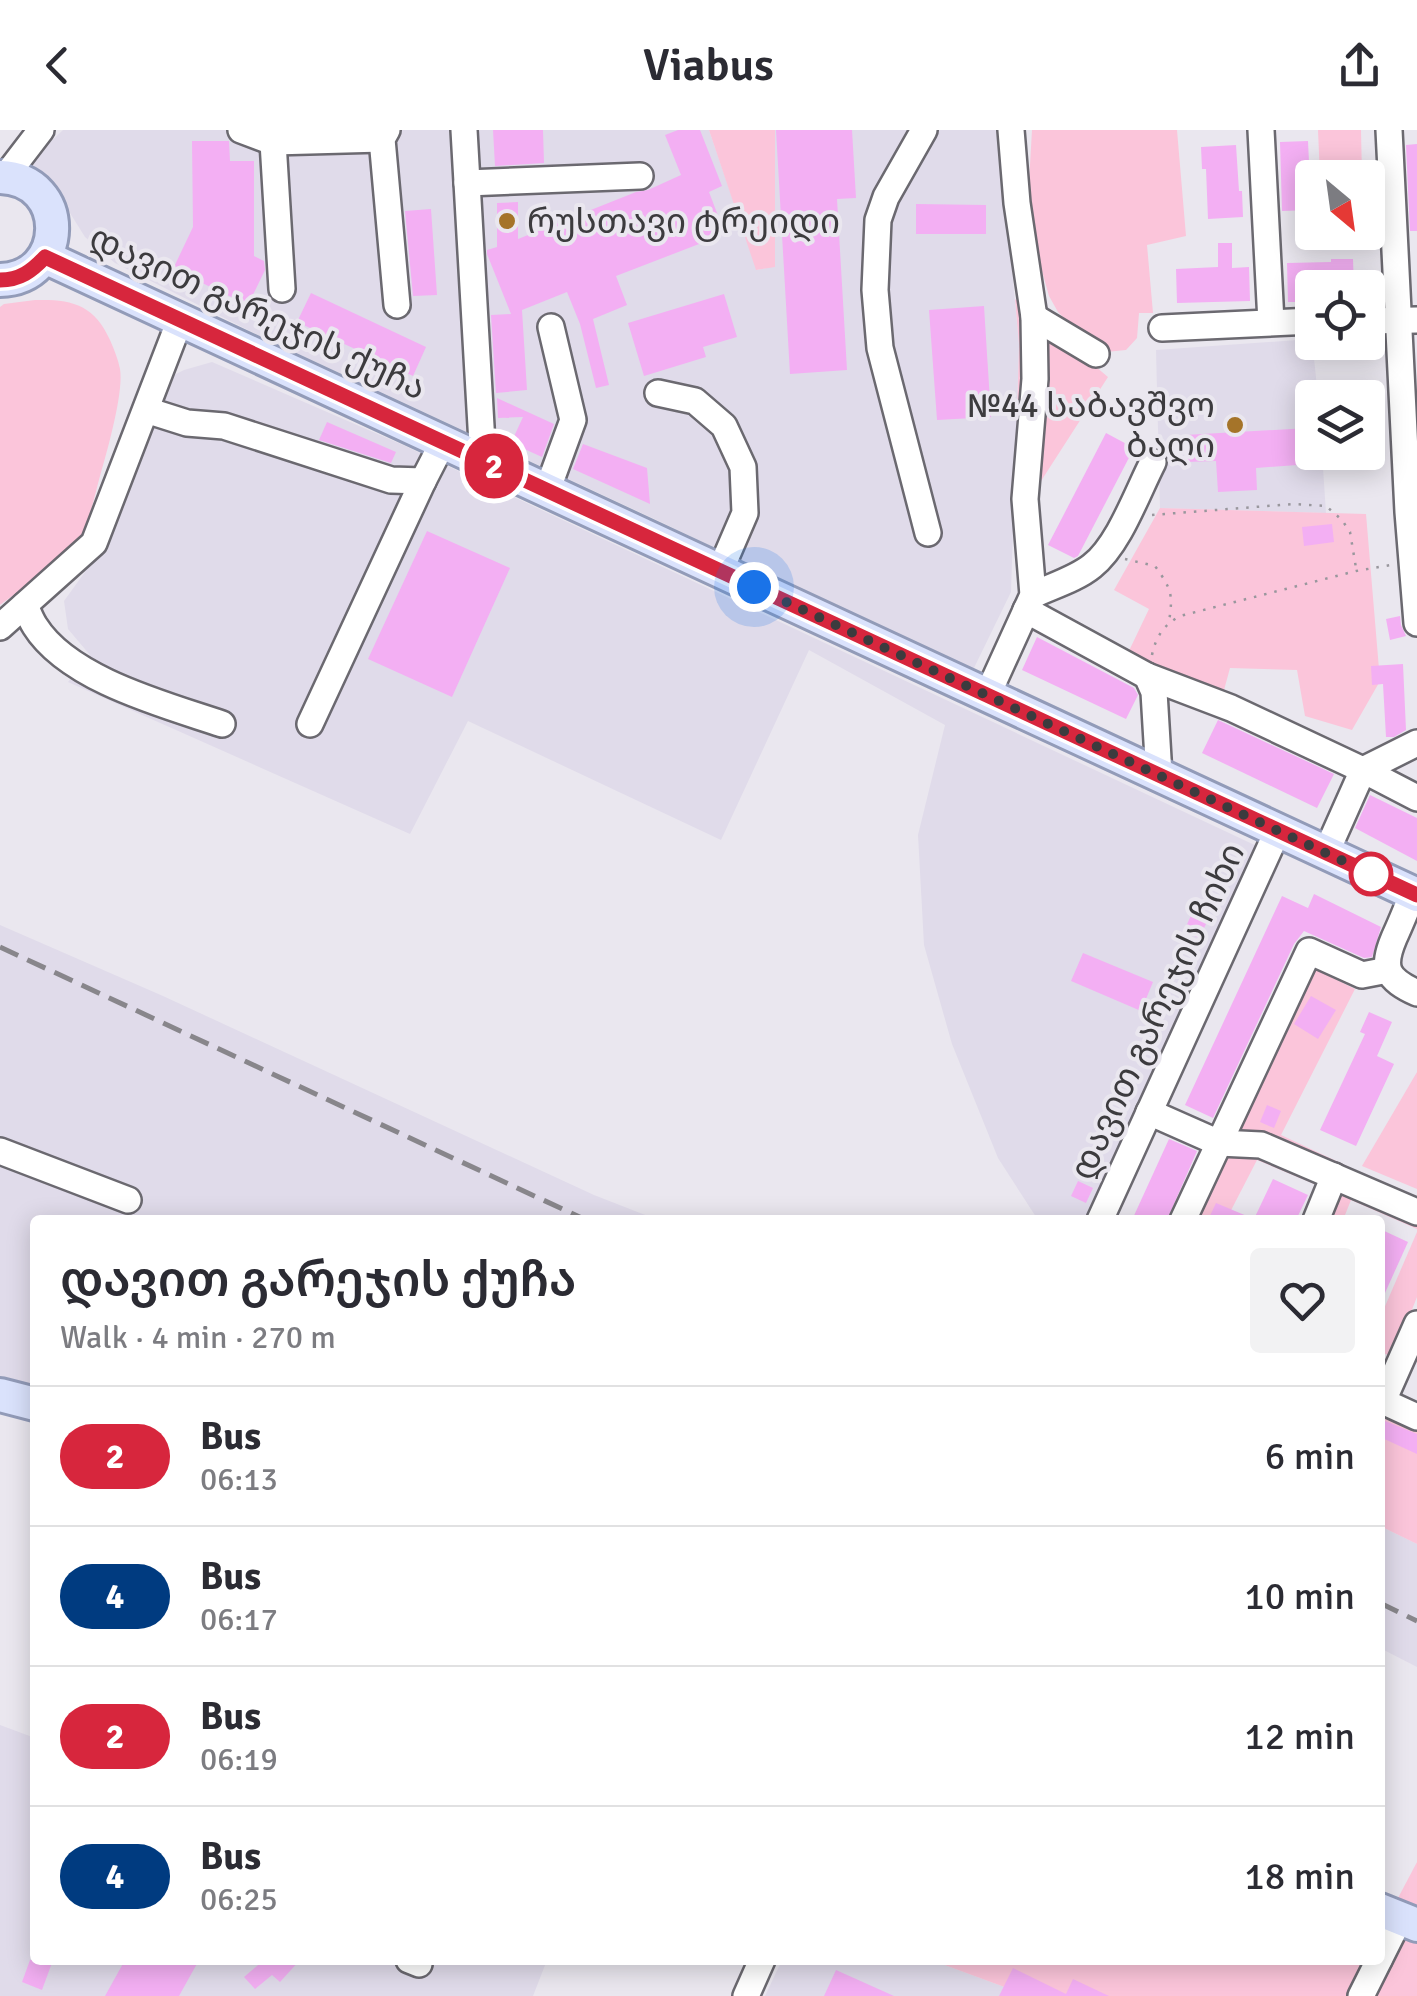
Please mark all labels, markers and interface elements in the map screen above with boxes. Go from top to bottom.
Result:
icon: back [30,38,85,93]
text: Viabus [643,38,774,93]
icon: share [1332,38,1387,93]
north arrow [1295,160,1385,250]
map controls [1295,160,1385,470]
place label: რუსთავი ტრეიდი [527,200,840,243]
marker: რუსთავი ტრეიდი [496,210,518,232]
street label: დავით გარეჯის ქუჩა [83,216,433,409]
button: locate [1295,270,1385,360]
button: layers [1295,380,1385,470]
place label: №44 საბავშვო ბაღი [967,384,1215,467]
marker: №44 საბავშვო ბაღი [1224,414,1246,436]
line badge: 2 [462,434,526,498]
text: 2 [485,445,503,488]
your location [729,562,779,612]
street label: დავით გარეჯის ჩიხი [1060,836,1254,1186]
unlabelled marker [1350,853,1392,895]
button: heart [1250,1248,1355,1353]
text: დავით გარეჯის ქუჩა [60,1251,577,1310]
text: Walk · 4 min · 270 m [60,1318,336,1357]
text: Bus [200,1413,261,1460]
text: 6 min [1265,1433,1355,1480]
text: 2 [106,1435,124,1478]
text: 06:13 [200,1460,278,1499]
text: Bus [200,1553,261,1600]
text: 10 min [1244,1573,1355,1620]
text: 4 [106,1575,124,1618]
text: 06:17 [200,1600,278,1639]
text: Bus [200,1693,261,1740]
text: 12 min [1244,1713,1355,1760]
text: 2 [106,1715,124,1758]
text: 06:19 [200,1740,278,1779]
text: Bus [200,1833,261,1880]
text: 18 min [1244,1853,1355,1900]
text: 4 [106,1855,124,1898]
text: 06:25 [200,1880,278,1919]

